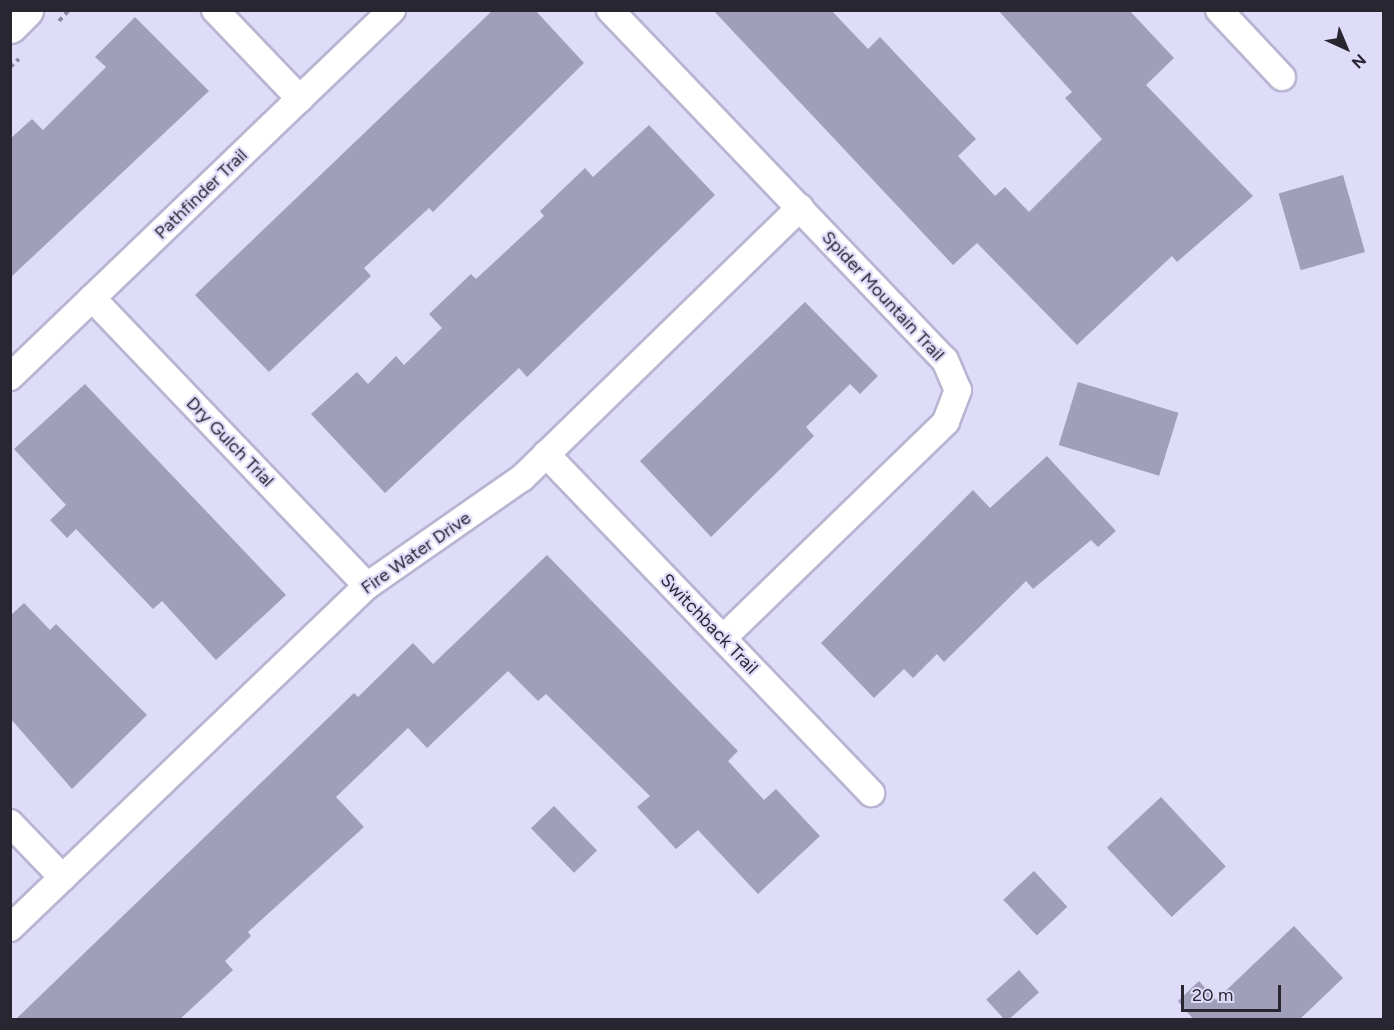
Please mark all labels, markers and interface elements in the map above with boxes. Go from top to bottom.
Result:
north arrow [1316,18,1376,78]
text: N [1348,50,1370,72]
street label: Pathfinder Trail [150,144,252,244]
street label: Spider Mountain Trail [817,227,949,365]
street label: Dry Gulch Trial [182,392,278,492]
street label: Fire Water Drive [357,507,475,599]
street label: Switchback Trail [656,569,762,679]
scale bar [1184,973,1284,1011]
text: 20 m [1192,984,1233,1006]

